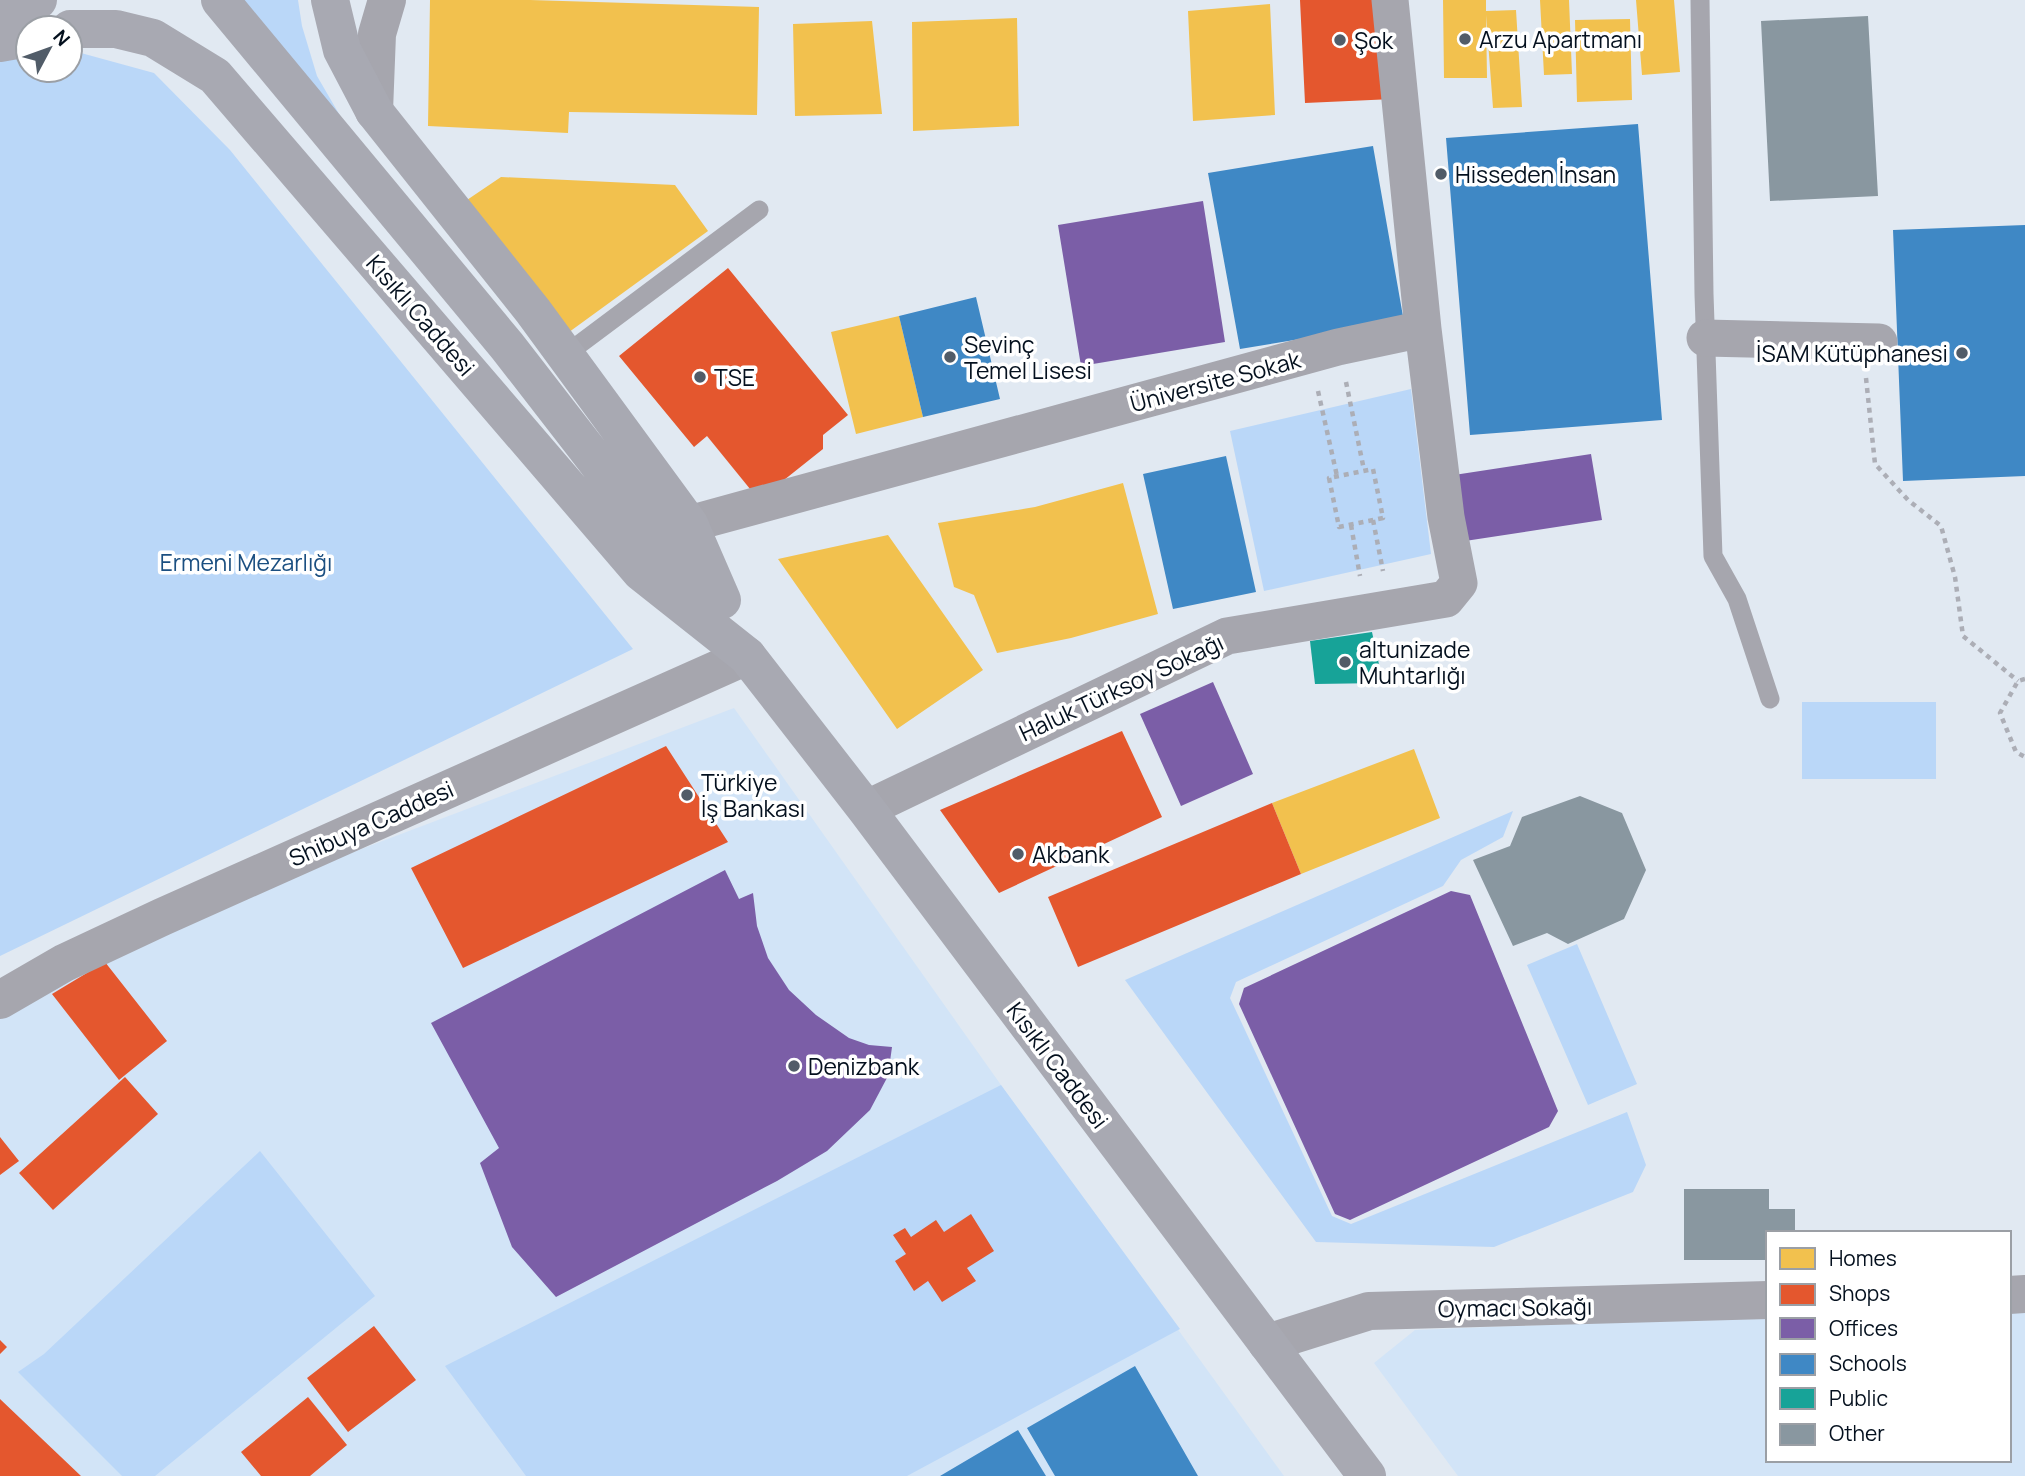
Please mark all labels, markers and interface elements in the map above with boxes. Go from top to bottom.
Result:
north arrow [14,14,84,84]
place label: Arzu Apartmanı [1479,23,1642,55]
text: N [48,24,76,52]
place label: Şok [1354,24,1394,56]
marker: Arzu Apartmanı [1457,31,1473,47]
marker: Şok [1332,32,1348,48]
place label: Hisseden İnsan [1455,158,1616,190]
marker: Hisseden İnsan [1433,166,1449,182]
street label: Kısıklı Caddesi [360,248,482,382]
place label: Sevinç Temel Lisesi [964,328,1092,386]
place label: İSAM Kütüphanesi [1756,337,1948,369]
street label: Üniversite Sokak [1126,343,1304,419]
marker: İSAM Kütüphanesi [1954,345,1970,361]
marker: Sevinç Temel Lisesi [942,349,958,365]
place label: TSE [714,361,755,393]
marker: TSE [692,369,708,385]
park label: Ermeni Mezarlığı [160,546,332,578]
street label: Haluk Türksoy Sokağı [1014,626,1228,748]
place label: altunizade Muhtarlığı [1359,633,1470,691]
marker: altunizade Muhtarlığı [1337,654,1353,670]
place label: Türkiye İş Bankası [701,766,805,824]
street label: Shibuya Caddesi [284,772,458,874]
marker: Türkiye İş Bankası [679,787,695,803]
place label: Akbank [1032,838,1110,870]
marker: Akbank [1010,846,1026,862]
street label: Kısıklı Caddesi [1000,995,1116,1135]
place label: Denizbank [808,1050,920,1082]
marker: Denizbank [786,1058,802,1074]
legend [1766,1231,2011,1462]
text: Homes [1829,1244,1897,1272]
text: Shops [1829,1279,1890,1307]
street label: Oymacı Sokağı [1438,1290,1592,1324]
text: Offices [1829,1314,1898,1342]
text: Schools [1829,1349,1907,1377]
text: Public [1829,1384,1888,1412]
text: Other [1829,1419,1885,1447]

